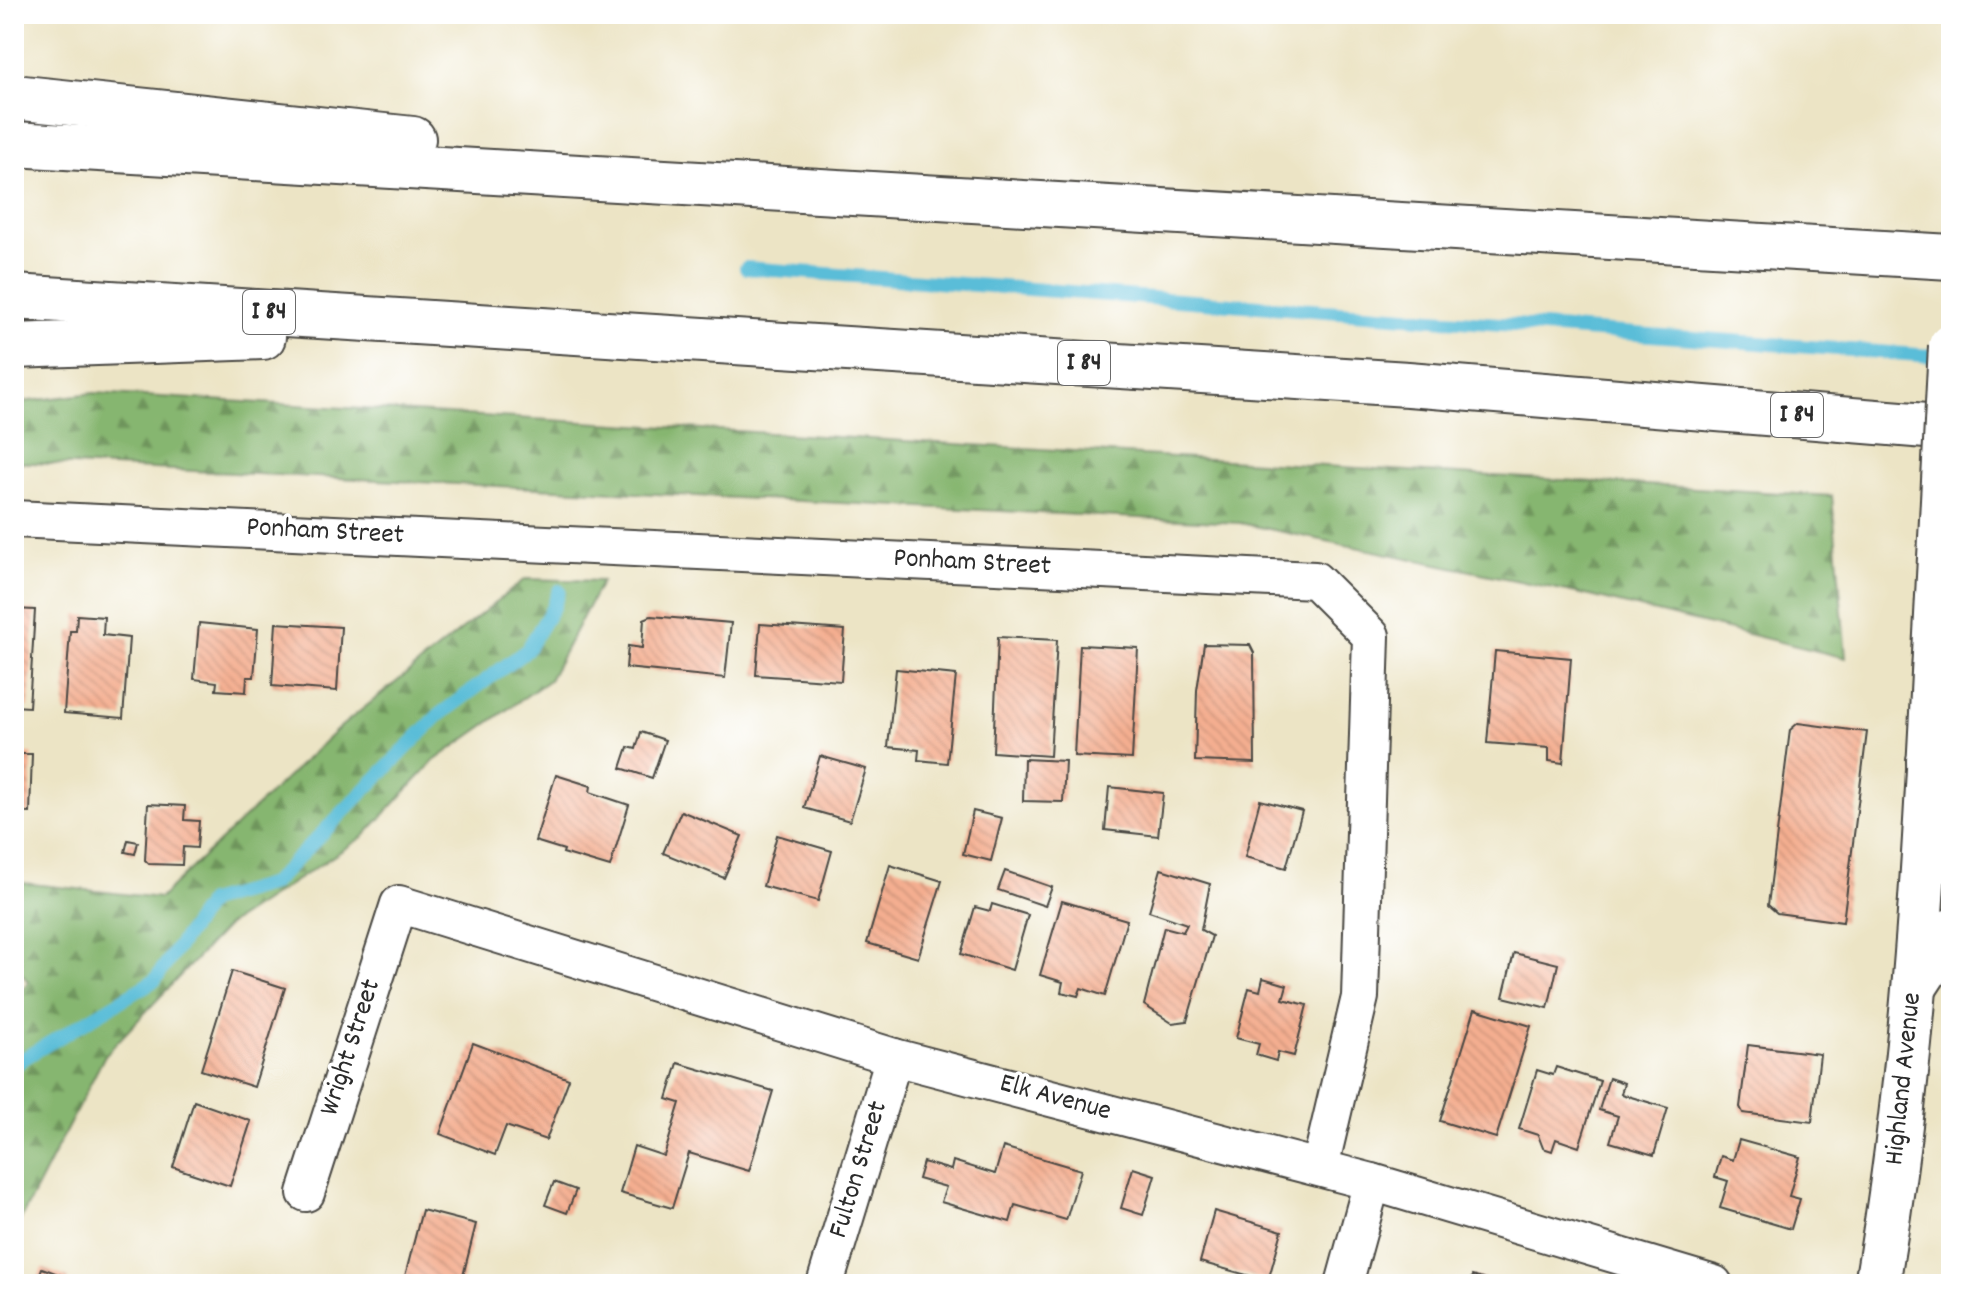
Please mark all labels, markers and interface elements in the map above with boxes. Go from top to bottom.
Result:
road number: I 84 [243,290,295,334]
road number: I 84 [1058,341,1110,385]
road number: I 84 [1771,393,1823,437]
street label: Ponham Street [245,509,405,557]
street label: Ponham Street [892,540,1052,588]
street label: Wright Street [311,975,393,1121]
street label: Highland Avenue [1876,991,1934,1167]
street label: Elk Avenue [995,1065,1115,1133]
street label: Fulton Street [820,1097,900,1243]

